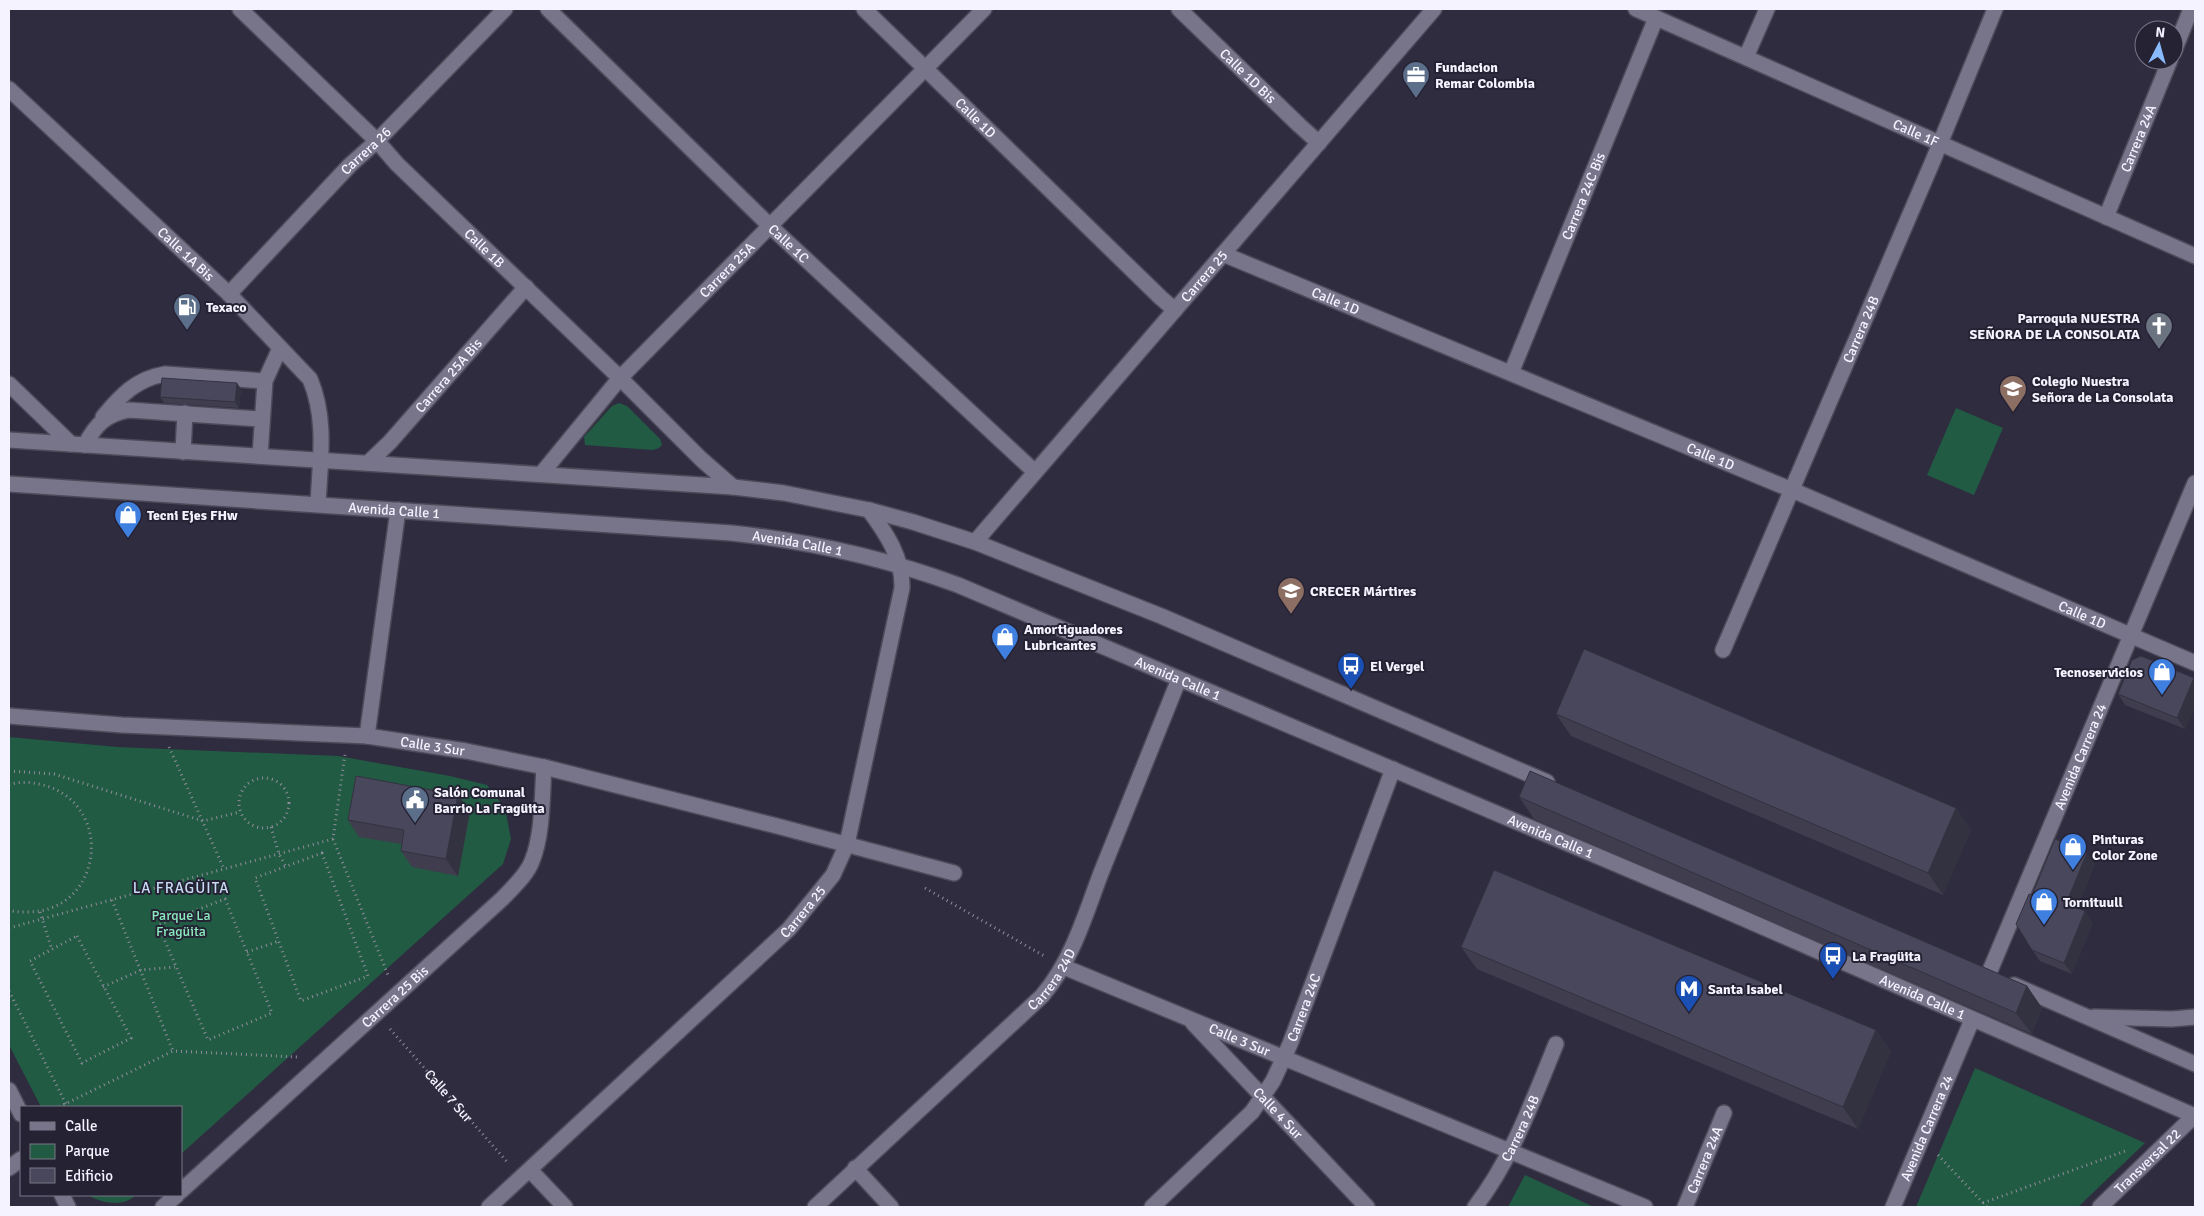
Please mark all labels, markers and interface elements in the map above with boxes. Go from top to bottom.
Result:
north arrow [2134,20,2184,70]
text: N [2155,24,2166,42]
street label: Calle 1D Bis [1216,45,1280,107]
place label: Fundacion Remar Colombia [1435,59,1535,92]
office icon: Fundacion Remar Colombia [1401,60,1431,99]
street label: Calle 1D [952,94,1000,141]
street label: Carrera 24A [2117,102,2160,175]
street label: Calle 1F [1890,115,1941,150]
street label: Carrera 26 [337,123,395,178]
street label: Carrera 24C Bis [1558,150,1609,242]
street label: Calle 1C [765,220,813,266]
street label: Calle 1A Bis [154,224,218,284]
street label: Calle 1B [461,225,508,271]
street label: Carrera 25A [696,238,758,301]
street label: Carrera 25 [1177,247,1231,305]
street label: Calle 1D [1309,283,1362,318]
fuel station icon: Texaco [172,292,202,331]
street label: Carrera 24B [1839,293,1883,365]
place label: Texaco [206,299,247,316]
place label: Parroquia NUESTRA SEÑORA DE LA CONSOLATA [1970,310,2140,343]
church icon: Parroquia NUESTRA SEÑORA DE LA CONSOLATA [2144,311,2174,350]
street label: Carrera 25A Bis [411,335,485,416]
place label: Colegio Nuestra Señora de La Consolata [2032,373,2173,406]
school or university icon: Colegio Nuestra Señora de La Consolata [1998,374,2028,413]
street label: Calle 1D [1684,439,1737,474]
street label: Avenida Calle 1 [348,499,440,522]
shop icon: Tecni Ejes FHw [113,500,143,539]
place label: Tecni Ejes FHw [147,507,238,524]
street label: Avenida Calle 1 [751,527,844,559]
school or university icon: CRECER Mártires [1276,576,1306,615]
place label: CRECER Mártires [1310,583,1416,600]
street label: Calle 1D [2056,597,2109,632]
place label: Amortiguadores Lubricantes [1024,621,1123,654]
shop icon: Amortiguadores Lubricantes [990,622,1020,661]
bus stop icon: El Vergel [1336,651,1366,690]
street label: Avenida Calle 1 [1132,653,1223,704]
shop icon: Tecnoservicios [2147,657,2177,696]
place label: El Vergel [1370,658,1425,675]
place label: Tecnoservicios [2054,664,2143,681]
street label: Avenida Carrera 24 [2050,700,2110,812]
street label: Calle 3 Sur [399,733,467,759]
place label: Salón Comunal Barrio La Fragüita [434,784,545,817]
public building icon: Salón Comunal Barrio La Fragüita [400,785,430,824]
street label: Avenida Calle 1 [1505,811,1596,862]
place label: Pinturas Color Zone [2092,831,2158,864]
shop icon: Pinturas Color Zone [2058,832,2088,871]
district label: LA FRAGÜITA [133,879,229,897]
street label: Carrera 25 [776,882,829,942]
shop icon: Tornituull [2029,887,2059,926]
place label: Tornituull [2063,894,2123,911]
park label: Parque La Fragüita [151,907,211,940]
bus stop icon: La Fragüita [1818,941,1848,980]
street label: Carrera 24D [1024,946,1079,1014]
place label: La Fragüita [1852,948,1921,965]
street label: Carrera 25 Bis [358,962,432,1031]
street label: Carrera 24C [1283,971,1324,1044]
street label: Avenida Calle 1 [1877,971,1968,1023]
metro station icon: Santa Isabel [1674,974,1704,1013]
place label: Santa Isabel [1708,981,1783,998]
street label: Calle 3 Sur [1206,1019,1274,1060]
street label: Calle 7 Sur [421,1066,477,1126]
street label: Avenida Carrera 24 [1897,1072,1957,1183]
street label: Calle 4 Sur [1250,1084,1307,1143]
street label: Carrera 24B [1497,1093,1543,1165]
legend [20,1106,182,1196]
text: Calle [65,1117,98,1135]
street label: Carrera 24A [1683,1123,1726,1196]
street label: Transversal 22 [2111,1125,2184,1197]
text: Parque [65,1142,110,1160]
text: Edificio [65,1167,113,1185]

